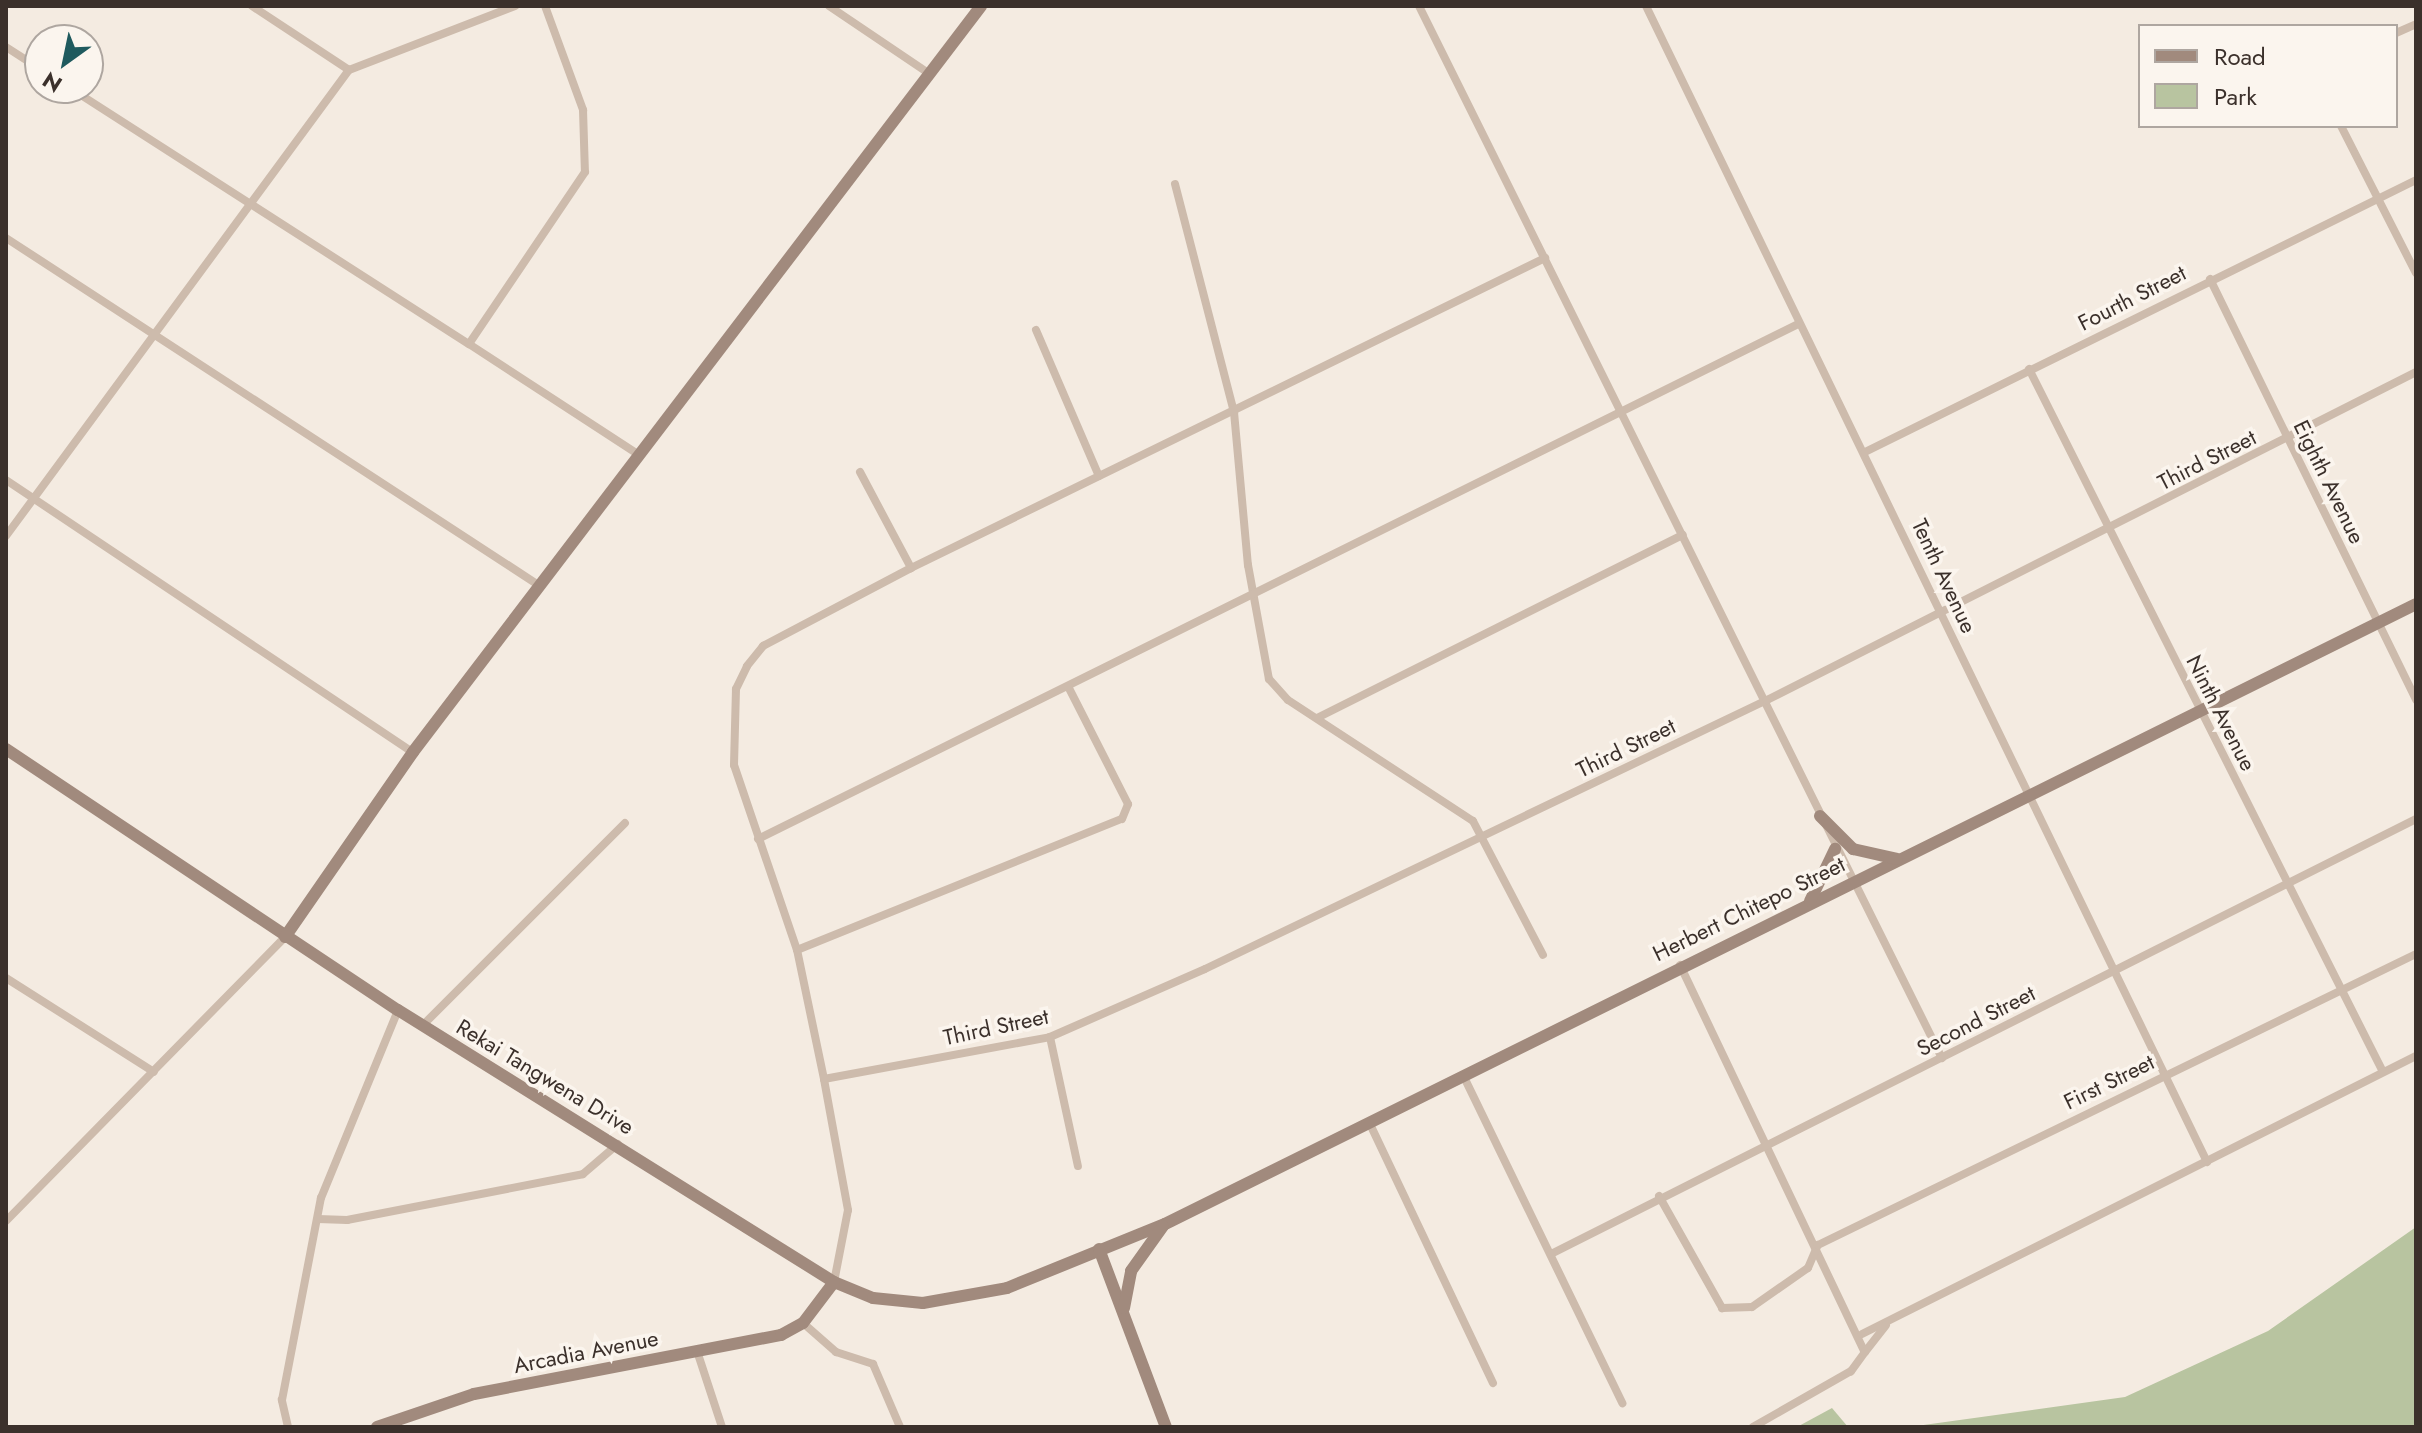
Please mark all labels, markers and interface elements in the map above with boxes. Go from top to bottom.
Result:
north arrow [24,24,104,104]
legend [2138,24,2398,128]
text: Road [2214,39,2266,74]
text: N [36,64,68,101]
text: Park [2214,79,2257,114]
street label: Fourth Street [2074,260,2190,336]
street label: Eighth Avenue [2288,416,2370,548]
street label: Third Street [2153,424,2261,496]
street label: Tenth Avenue [1906,515,1982,637]
street label: Ninth Avenue [2181,651,2261,775]
street label: Third Street [1572,713,1680,783]
street label: Herbert Chitepo Street [1649,851,1849,967]
street label: Second Street [1912,980,2040,1062]
street label: Third Street [941,1003,1051,1051]
street label: Rekai Tangwena Drive [451,1014,639,1140]
street label: First Street [2059,1049,2159,1115]
street label: Arcadia Avenue [511,1325,661,1379]

